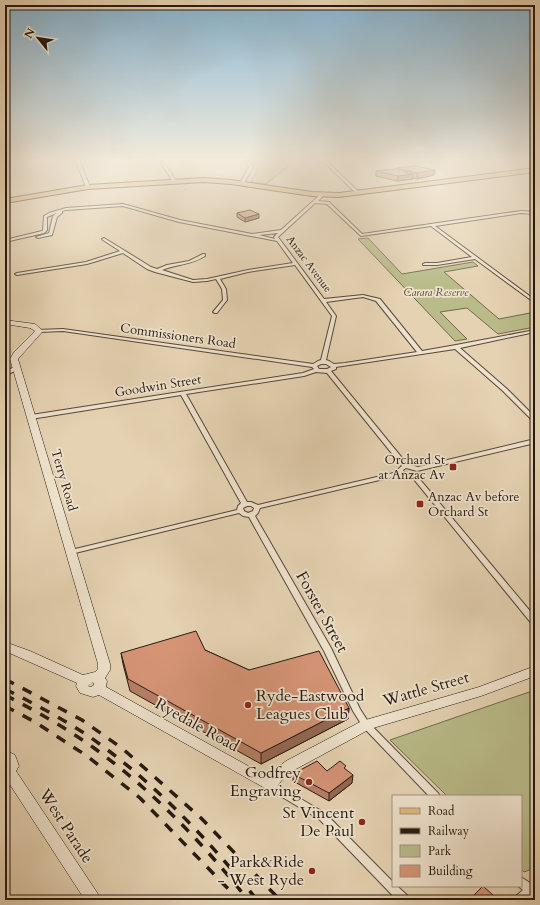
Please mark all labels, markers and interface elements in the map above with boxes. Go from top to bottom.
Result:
north arrow [18,18,58,58]
text: N [21,25,39,41]
street label: Anzac Avenue [283,233,335,295]
park label: Carara Reserve [403,285,469,300]
street label: Commissioners Road [119,319,237,353]
street label: Goodwin Street [113,370,203,402]
street label: Terry Road [47,447,81,513]
place label: Orchard St at Anzac Av [378,451,445,484]
marker: Orchard St at Anzac Av [448,462,458,472]
place label: Anzac Av before Orchard St [428,488,519,521]
marker: Anzac Av before Orchard St [415,499,425,509]
street label: Forster Street [291,567,353,657]
street label: Wattle Street [379,666,472,712]
place label: Ryde-Eastwood Leagues Club [256,685,365,725]
street label: Ryedale Road [151,693,243,757]
marker: Ryde-Eastwood Leagues Club [243,700,253,710]
place label: Godfrey Engraving [230,762,302,802]
marker: Godfrey Engraving [304,777,314,787]
street label: West Parade [33,784,98,867]
legend [392,795,522,887]
place label: St Vincent De Paul [283,802,354,842]
text: Road [428,803,455,819]
marker: St Vincent De Paul [357,817,367,827]
text: Railway [428,823,470,839]
text: Park [428,843,452,859]
place label: Park&Ride - West Ryde [218,851,304,891]
text: Building [428,863,473,879]
marker: Park&Ride - West Ryde [307,866,317,876]

